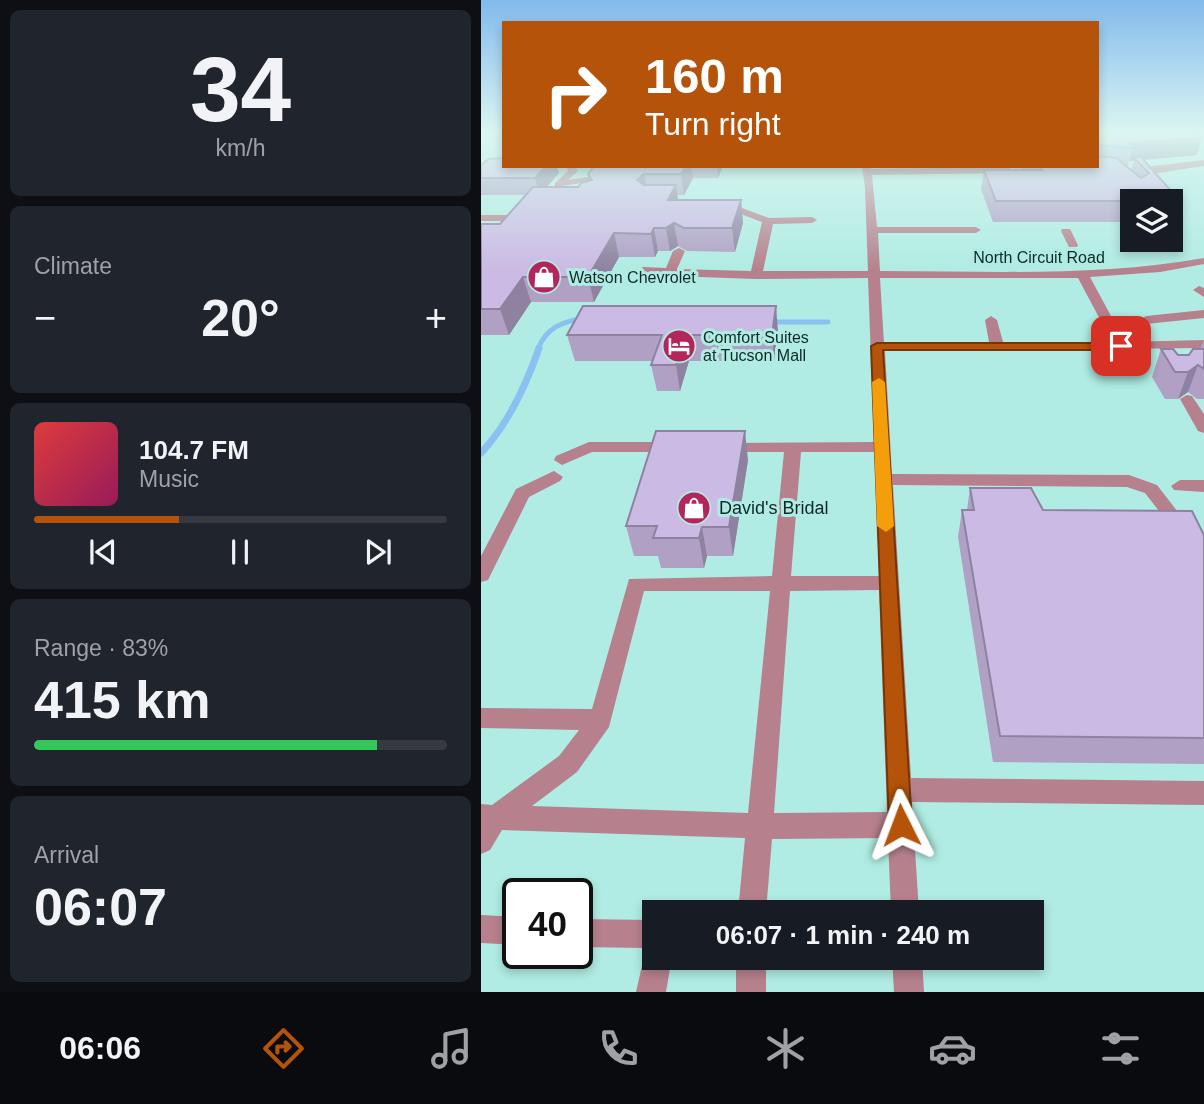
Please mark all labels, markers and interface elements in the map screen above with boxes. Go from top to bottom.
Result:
text: 34 [190,39,291,140]
icon: right [530,49,621,140]
text: 160 m [645,49,784,103]
text: Turn right [645,106,781,142]
text: km/h [216,135,265,161]
map controls [1120,189,1183,252]
button: layers [1120,189,1183,252]
street label: North Circuit Road [973,249,1105,266]
text: Climate [34,253,112,279]
shop icon: Watson Chevrolet [525,258,563,296]
place label: Watson Chevrolet [569,269,696,286]
text: 20° [201,289,280,347]
text: − [34,297,56,339]
text: + [425,297,447,339]
pin [1091,316,1151,376]
hotel icon: Comfort Suites at Tucson Mall [660,327,698,365]
icon: arrive [1102,327,1140,365]
place label: Comfort Suites at Tucson Mall [703,329,809,364]
text: 104.7 FM [139,435,249,465]
text: Music [139,466,199,492]
shop icon: David's Bridal [675,489,713,527]
place label: David's Bridal [719,498,828,518]
icon: previous [84,533,122,571]
icon: pause [221,533,259,571]
icon: next [359,533,397,571]
text: Range · 83% [34,635,168,661]
text: 415 km [34,671,210,729]
position arrow [864,788,938,862]
text: Arrival [34,842,99,868]
text: 06:07 [34,878,167,936]
speed limit sign: 40 [502,878,593,969]
text: 06:07 · 1 min · 240 m [716,920,970,950]
icon: directions [259,1024,308,1073]
icon: music [427,1024,476,1073]
icon: phone [594,1024,643,1073]
icon: climate [761,1024,810,1073]
icon: car [928,1024,977,1073]
icon: filters [1096,1024,1145,1073]
text: 06:06 [59,1030,141,1066]

